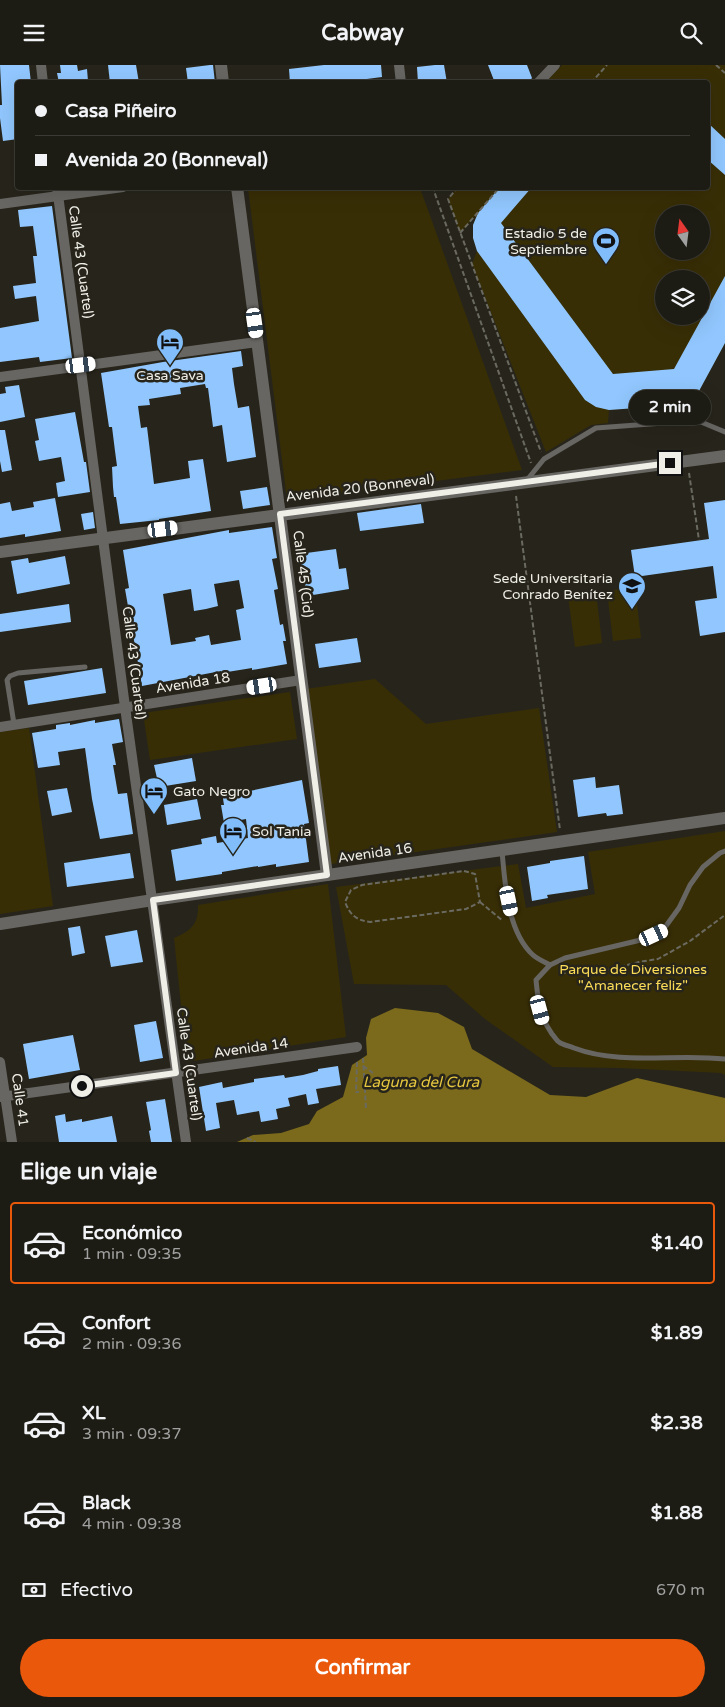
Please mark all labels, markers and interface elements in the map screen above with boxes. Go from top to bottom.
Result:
icon: menu [20,19,48,47]
icon: search [677,19,705,47]
text: Cabway [321,20,404,46]
text: Casa Piñeiro [65,100,177,122]
text: Avenida 20 (Bonneval) [65,149,268,171]
street label: Calle 43 (Cuartel) [65,204,97,320]
north arrow [655,205,710,260]
map controls [655,205,710,325]
place label: Estadio 5 de Septiembre [505,225,587,258]
sports icon: Estadio 5 de Septiembre [591,226,621,265]
button: layers [655,270,710,325]
car [245,307,264,339]
hotel icon: Casa Sava [155,327,185,366]
car [65,356,96,374]
place label: Casa Sava [136,367,204,384]
callout: 2 min [629,391,711,425]
text: 2 min [649,397,691,417]
route end [659,452,681,474]
street label: Avenida 20 (Bonneval) [285,470,435,506]
car [147,520,178,538]
street label: Calle 45 (Cid) [289,529,317,619]
place label: Sede Universitaria Conrado Benítez [493,570,613,603]
school or university icon: Sede Universitaria Conrado Benítez [617,571,647,610]
street label: Calle 43 (Cuartel) [119,605,149,721]
street label: Avenida 18 [155,669,232,697]
car [246,676,277,696]
hotel icon: Gato Negro [139,776,169,815]
place label: Gato Negro [173,783,250,800]
hotel icon: Sol Tania [218,816,248,855]
place label: Sol Tania [252,823,311,840]
street label: Avenida 16 [337,839,414,867]
car [498,885,519,917]
car [637,922,670,948]
park label: Parque de Diversiones "Amanecer feliz" [559,961,707,994]
car [528,994,551,1026]
street label: Calle 43 (Cuartel) [173,1006,205,1122]
street label: Avenida 14 [213,1034,290,1062]
street label: Calle 41 [8,1072,32,1128]
water label: Laguna del Cura [363,1073,480,1091]
route start [71,1075,93,1097]
text: Elige un viaje [20,1159,157,1185]
icon: car [22,1221,67,1266]
text: Económico [82,1222,182,1244]
text: $1.40 [651,1232,703,1254]
text: 1 min · 09:35 [82,1244,181,1264]
icon: car [22,1311,67,1356]
text: Confort [82,1312,151,1334]
text: $1.89 [651,1322,703,1344]
text: 2 min · 09:36 [82,1334,181,1354]
icon: car [22,1401,67,1446]
text: XL [82,1402,106,1424]
text: $2.38 [651,1412,703,1434]
text: 3 min · 09:37 [82,1424,181,1444]
icon: car [22,1491,67,1536]
text: Black [82,1492,131,1514]
text: $1.88 [651,1502,703,1524]
text: 4 min · 09:38 [82,1514,181,1534]
icon: cash [20,1576,48,1604]
text: Efectivo [60,1579,133,1601]
text: 670 m [656,1580,705,1600]
button: Confirmar [20,1639,705,1697]

